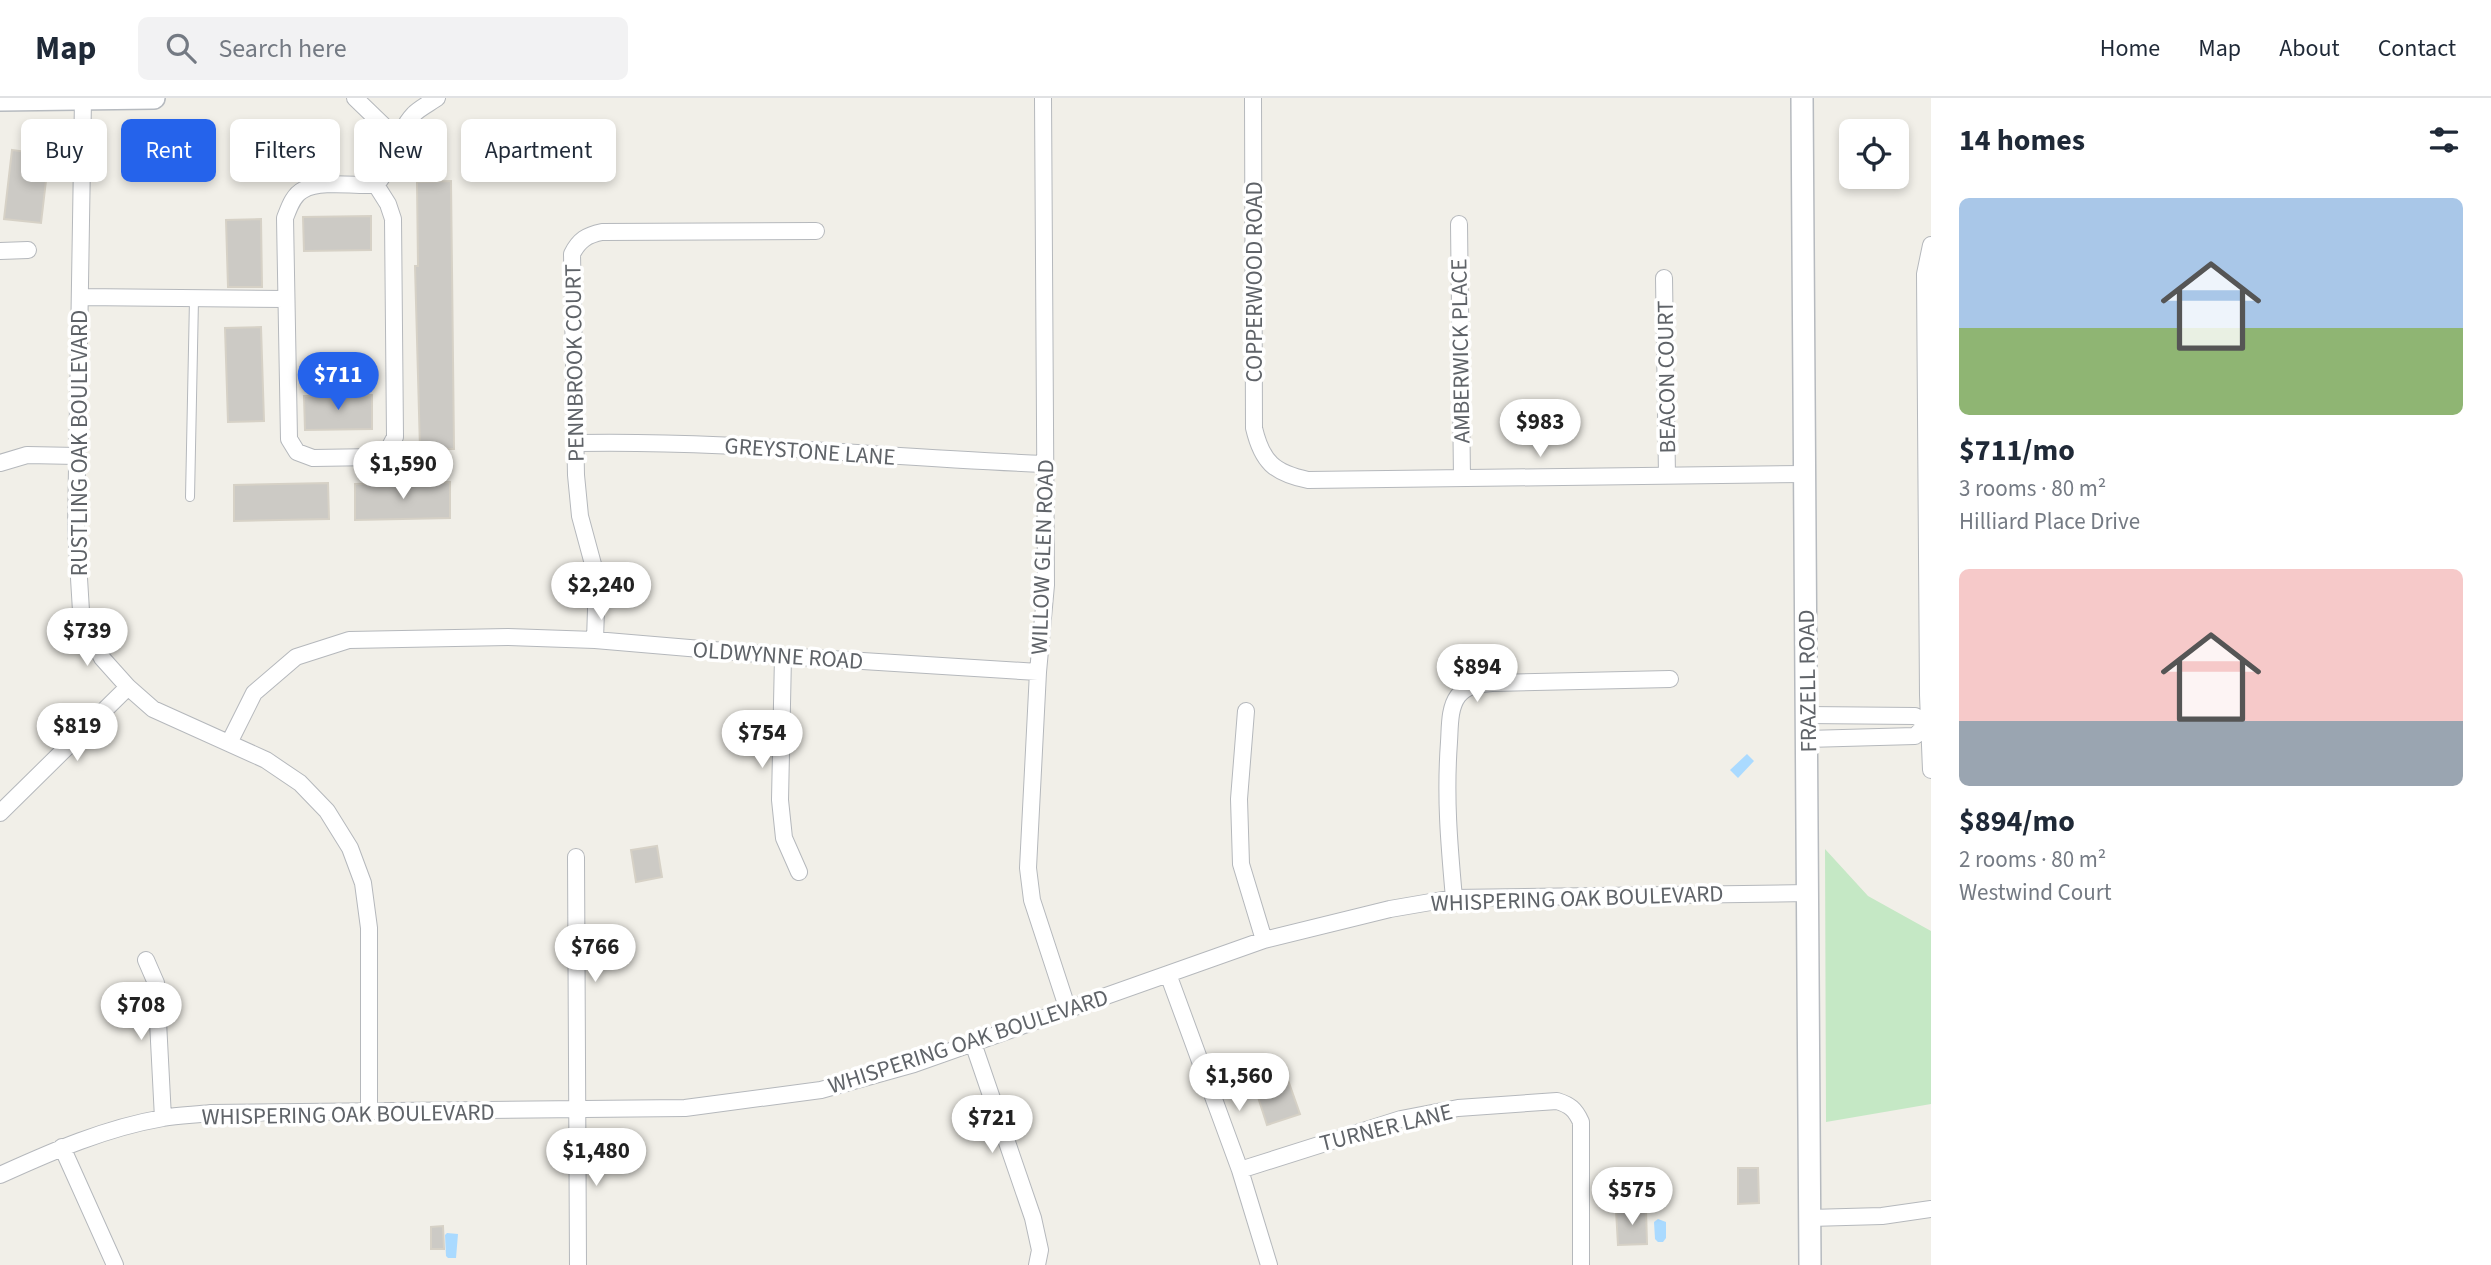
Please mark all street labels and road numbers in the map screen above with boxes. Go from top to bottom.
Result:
street label: COPPERWOOD ROAD [1238,181,1271,383]
street label: AMBERWICK PLACE [1442,258,1479,444]
street label: PENNBROOK COURT [556,264,593,462]
street label: BEACON COURT [1649,300,1684,454]
street label: RUSTLING OAK BOULEVARD [63,310,96,576]
street label: GREYSTONE LANE [723,429,897,474]
street label: WILLOW GLEN ROAD [1023,459,1062,655]
street label: FRAZELL ROAD [1790,609,1825,753]
street label: OLDWYNNE ROAD [692,633,864,678]
street label: WHISPERING OAK BOULEVARD [1430,877,1724,920]
street label: WHISPERING OAK BOULEVARD [824,981,1113,1102]
street label: WHISPERING OAK BOULEVARD [201,1095,495,1134]
street label: TURNER LANE [1316,1095,1456,1160]

